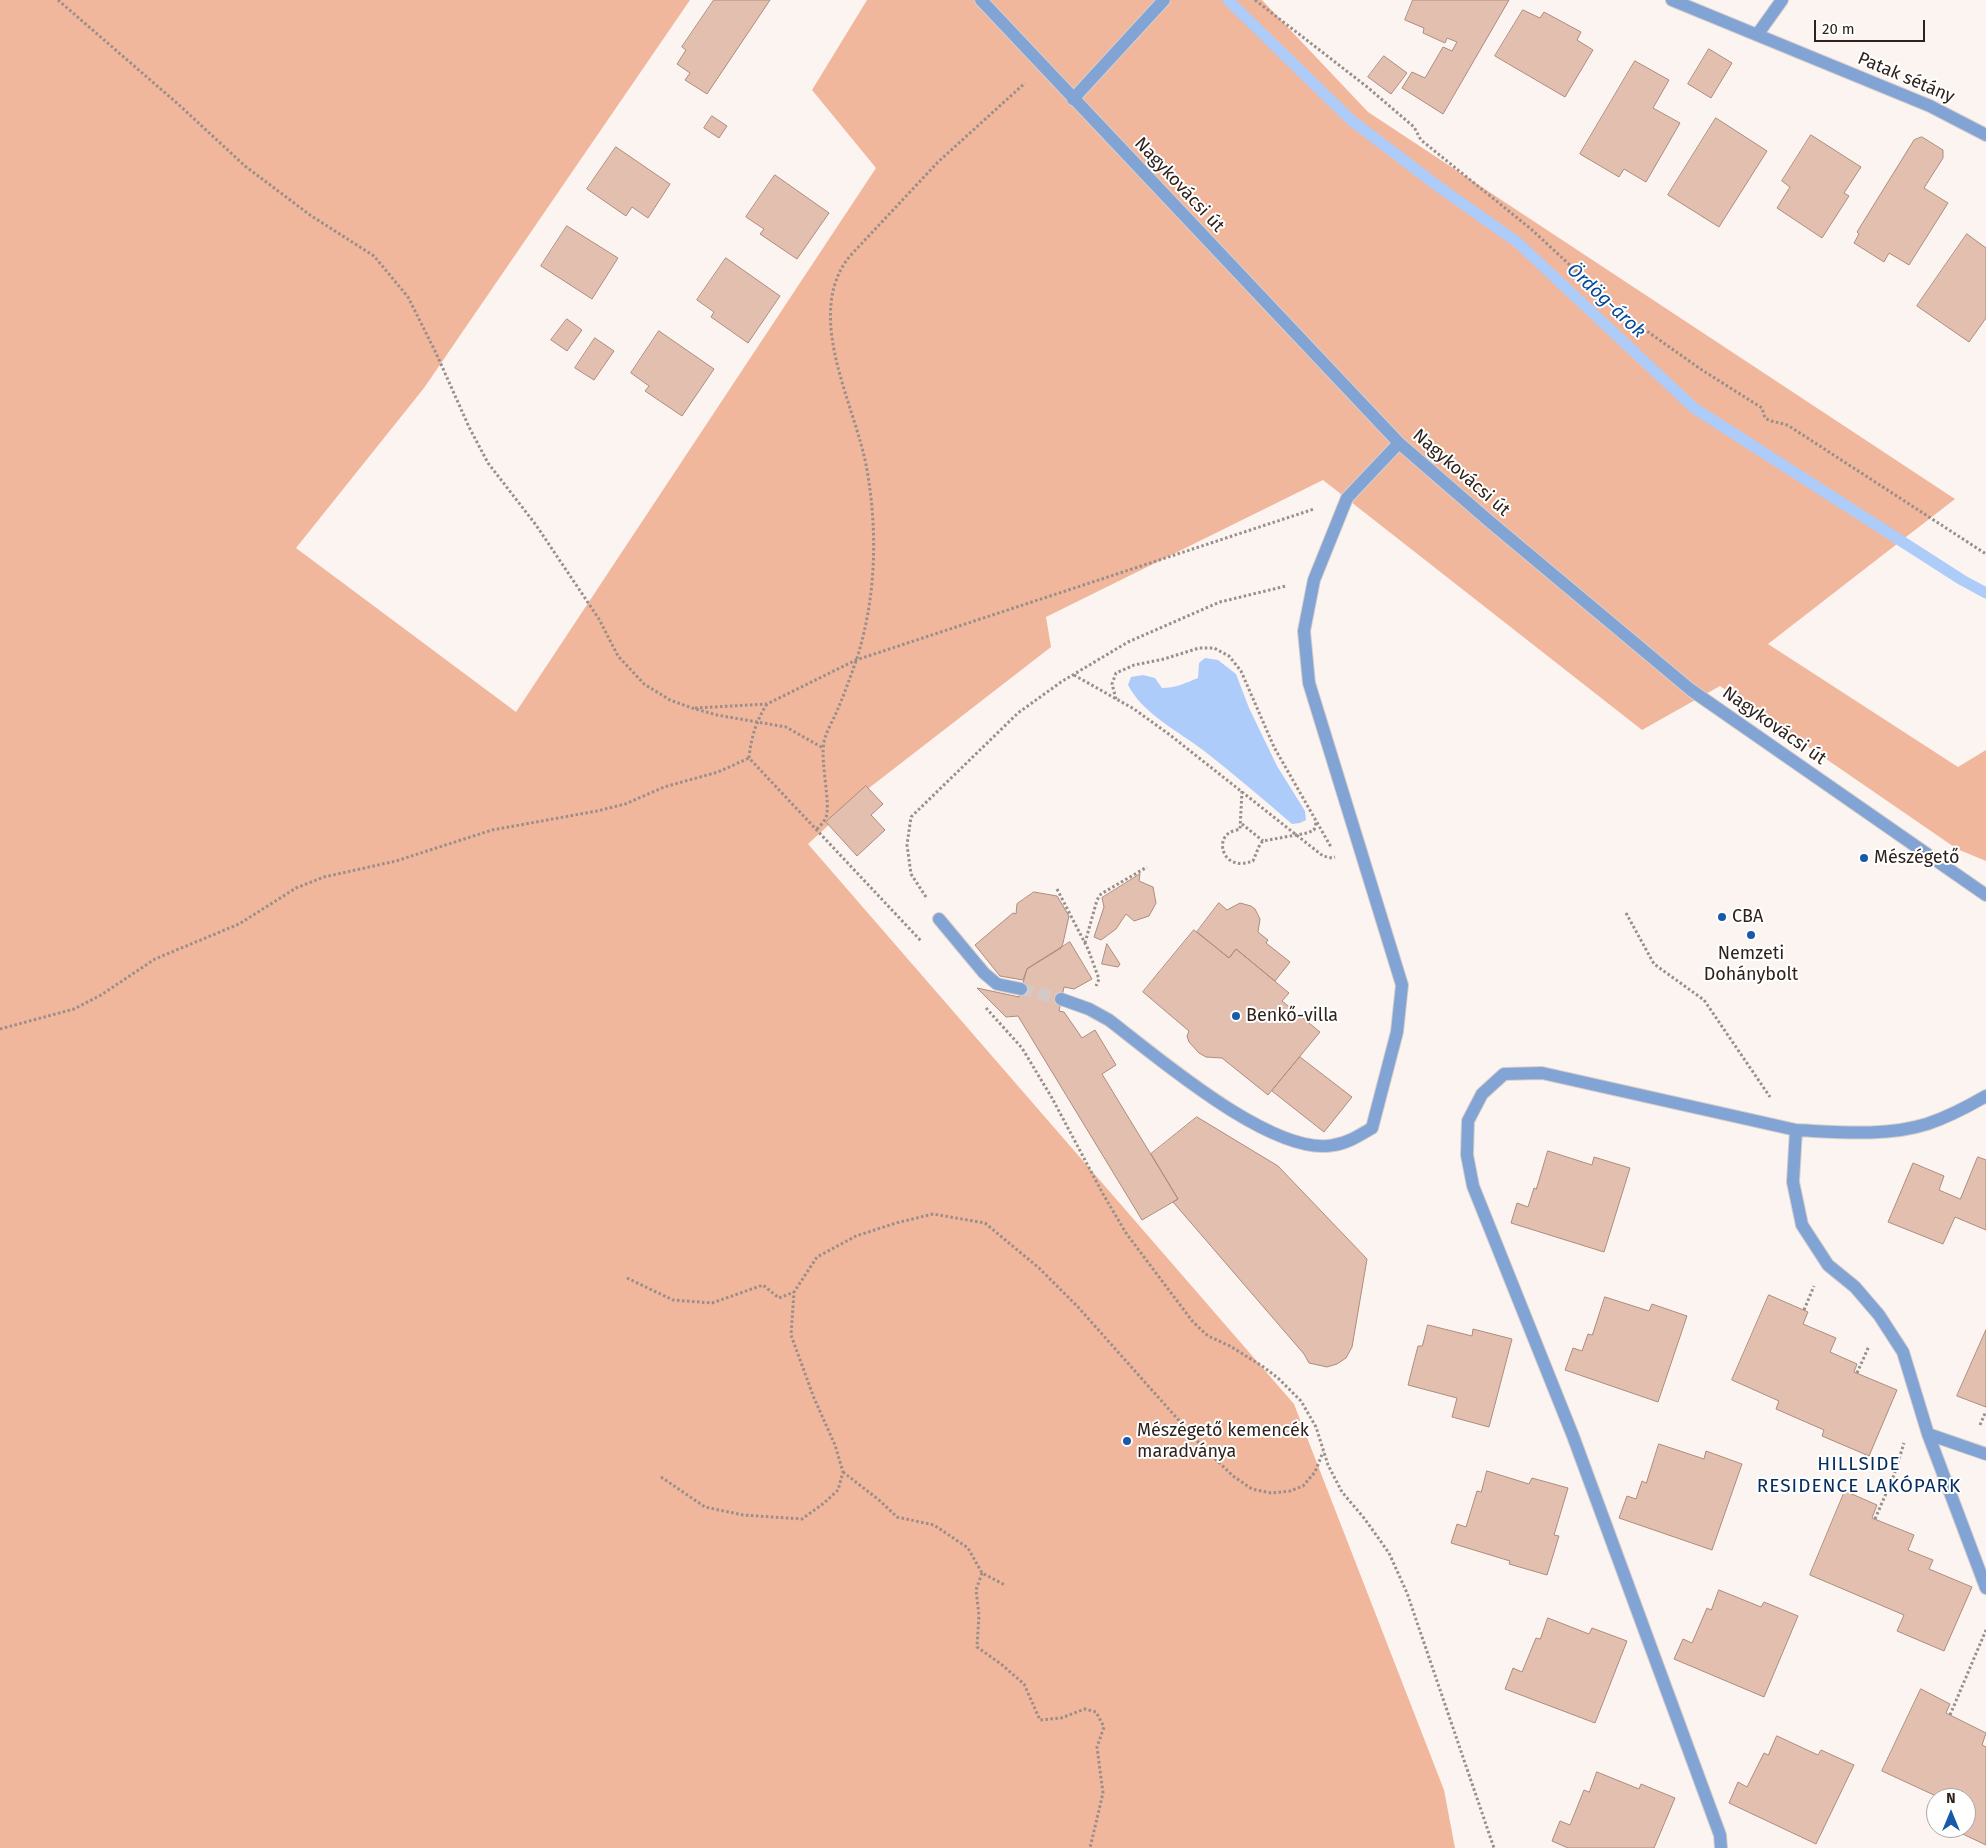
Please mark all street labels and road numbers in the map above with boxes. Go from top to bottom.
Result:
street label: Patak sétány [1854,48,1958,108]
street label: Nagykovácsi út [1130,133,1228,237]
street label: Nagykovácsi út [1408,425,1514,521]
street label: Nagykovácsi út [1718,682,1830,770]

